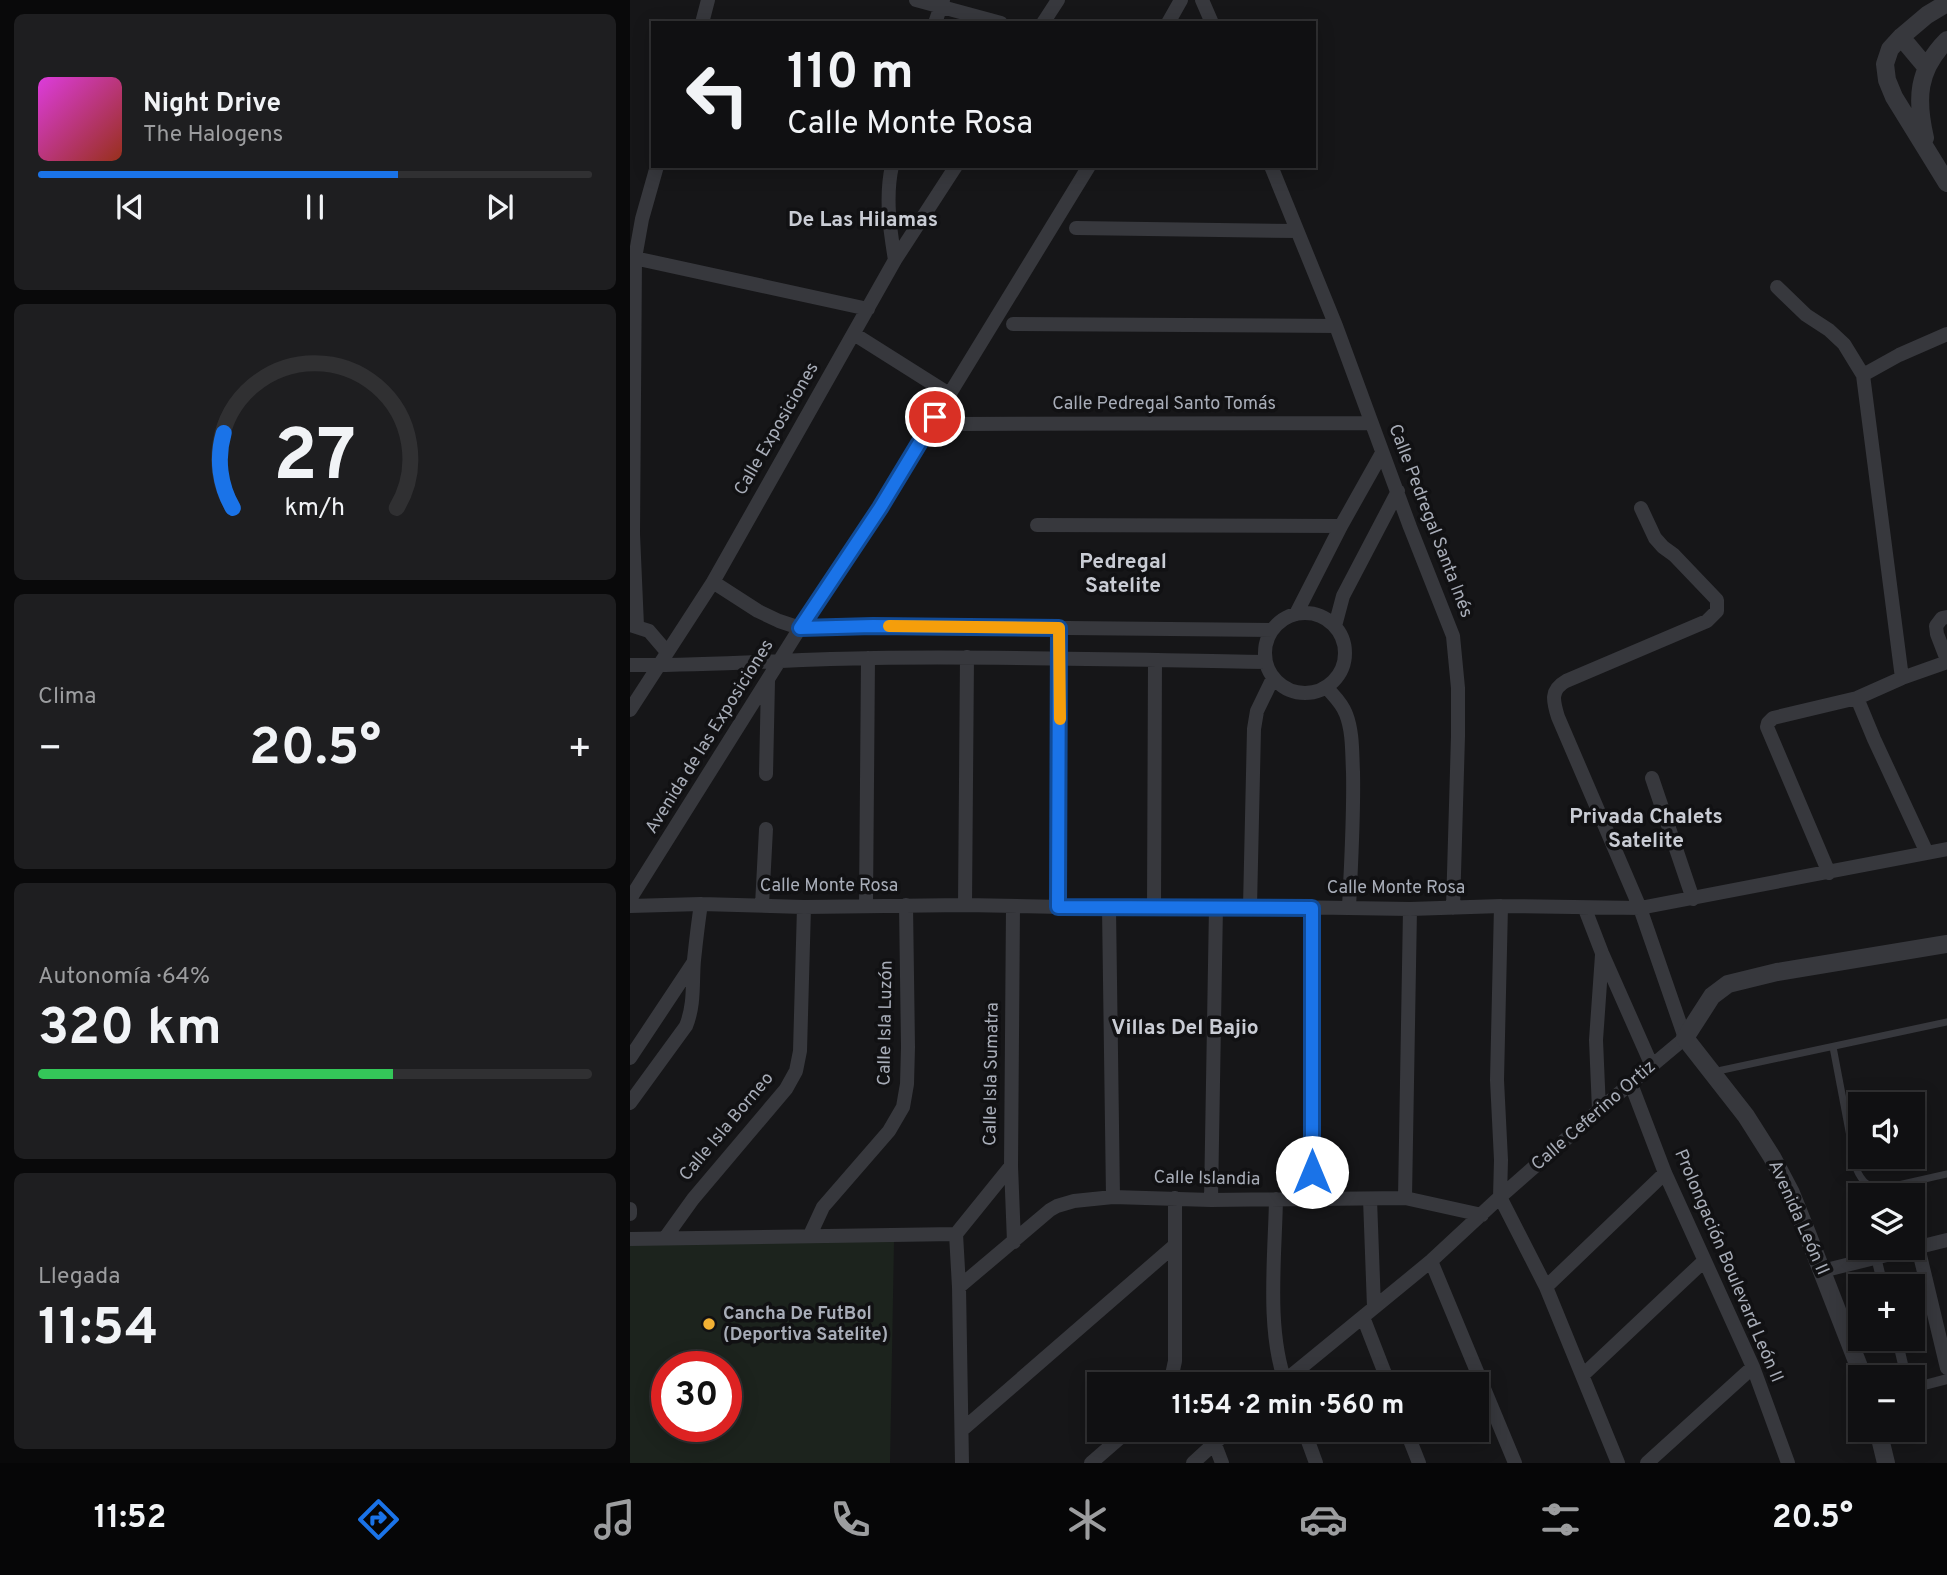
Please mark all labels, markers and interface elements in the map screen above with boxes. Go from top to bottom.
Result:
text: 110 m [787,44,914,106]
icon: left [672,49,763,140]
text: Night Drive [143,88,281,121]
text: Calle Monte Rosa [787,105,1033,145]
text: The Halogens [143,121,283,150]
icon: previous [111,188,149,226]
icon: pause [296,188,334,226]
icon: next [481,188,519,226]
district label: De Las Hilamas [788,207,938,234]
street label: Calle Exposiciones [730,358,824,500]
pin [905,387,965,447]
street label: Calle Pedregal Santo Tomás [1052,393,1276,416]
icon: arrive [916,398,954,436]
text: 27 [274,414,356,506]
street label: Calle Pedregal Santa Inés [1382,421,1478,621]
text: km/h [285,492,345,524]
district label: Pedregal Satelite [1079,549,1167,600]
street label: Avenida de las Exposiciones [641,635,779,839]
text: Clima [38,683,96,712]
text: 20.5° [249,717,381,783]
text: − [38,726,63,775]
text: + [567,726,592,775]
district label: Privada Chalets Satelite [1569,804,1723,855]
street label: Calle Monte Rosa [760,875,898,898]
street label: Calle Monte Rosa [1327,877,1465,900]
street label: Calle Isla Luzón [873,960,899,1086]
text: Autonomía · 64% [38,963,210,992]
text: 320 km [38,997,222,1063]
street label: Calle Isla Sumatra [979,1002,1005,1146]
district label: Villas Del Bajio [1111,1015,1259,1042]
street label: Calle Ceferino Ortiz [1527,1056,1661,1176]
street label: Calle Isla Borneo [675,1068,779,1186]
map controls [1848,1092,1925,1442]
button: sound [1848,1092,1925,1169]
position arrow [1275,1135,1349,1209]
street label: Prolongación Boulevard León II [1668,1146,1788,1386]
street label: Avenida León II [1762,1157,1834,1279]
street label: Calle Islandia [1153,1167,1261,1191]
button: layers [1848,1183,1925,1260]
text: Llegada [38,1263,120,1292]
button: + [1848,1274,1925,1351]
text: 11:54 [38,1297,158,1363]
place label: Cancha De FutBol (Deportiva Satelite) [723,1303,888,1347]
marker: Cancha De FutBol (Deportiva Satelite) [701,1316,717,1332]
speed limit sign: 30 [651,1351,742,1442]
button: − [1848,1365,1925,1442]
text: 11:54 · 2 min · 560 m [1172,1390,1404,1423]
icon: directions [354,1495,403,1544]
icon: music [590,1495,639,1544]
icon: phone [826,1495,875,1544]
icon: climate [1063,1495,1112,1544]
icon: car [1299,1495,1348,1544]
icon: filters [1536,1495,1585,1544]
text: 11:52 [94,1499,166,1539]
text: 20.5° [1772,1499,1853,1539]

